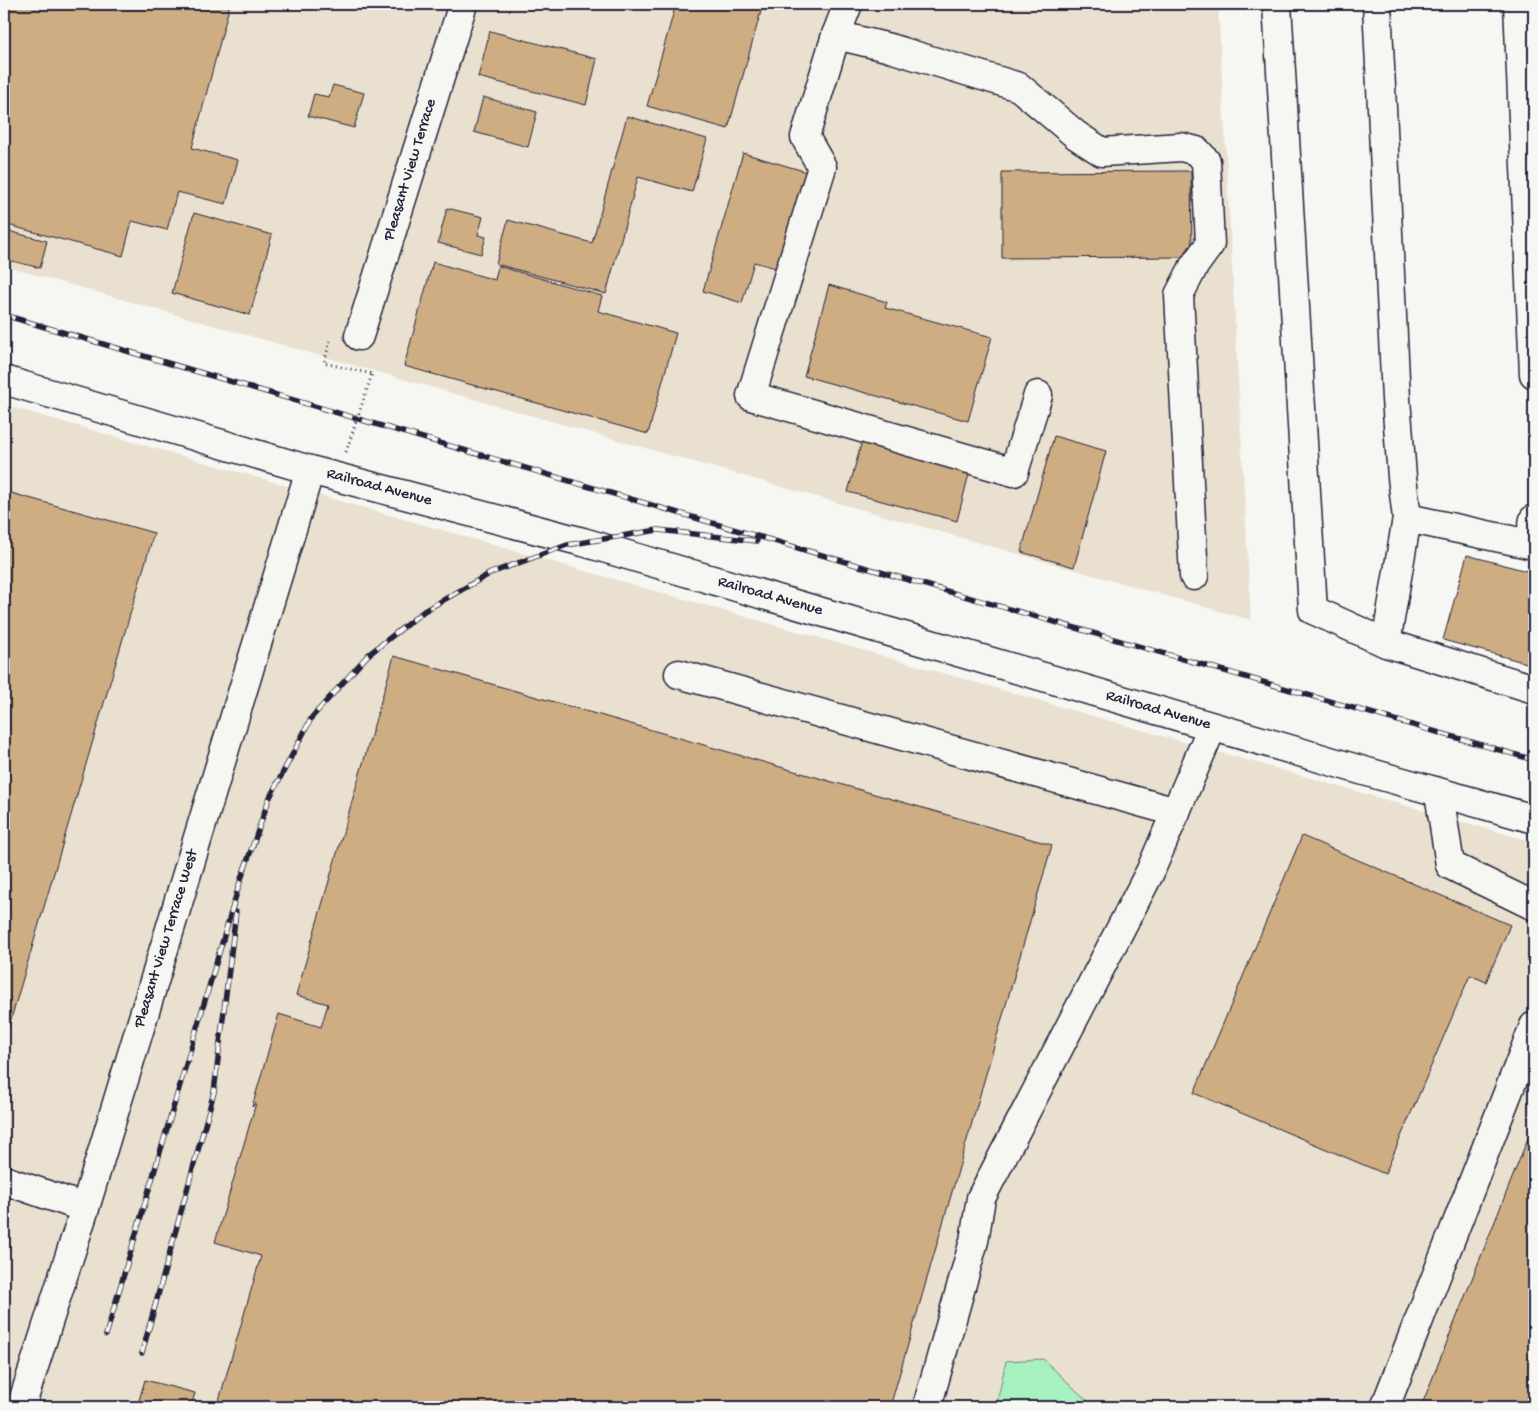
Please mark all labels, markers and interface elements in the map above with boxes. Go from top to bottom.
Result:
street label: Pleasant View Terrace [380,96,442,244]
street label: Railroad Avenue [324,465,435,511]
street label: Railroad Avenue [715,573,825,621]
street label: Railroad Avenue [1103,687,1213,735]
street label: Pleasant View Terrace West [131,846,204,1031]

